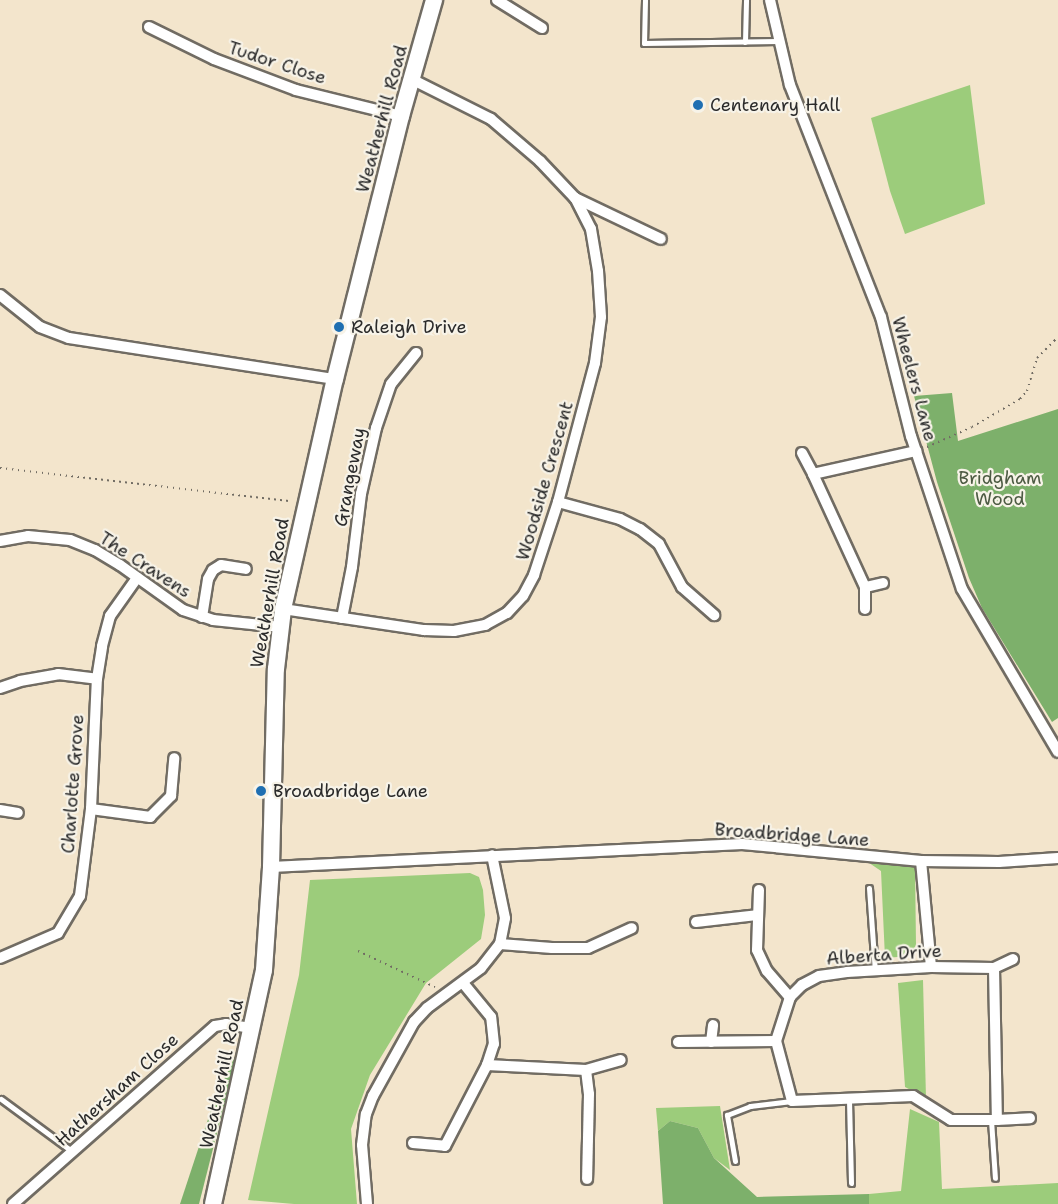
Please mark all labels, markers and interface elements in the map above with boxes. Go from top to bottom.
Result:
street label: Tudor Close [225,37,329,89]
street label: Weatherhill Road [352,43,412,195]
place label: Centenary Hall [710,94,840,116]
marker: Centenary Hall [691,98,705,112]
street label: Wheelers Lane [887,314,941,444]
place label: Raleigh Drive [351,316,467,338]
marker: Raleigh Drive [332,320,346,334]
street label: Woodside Crescent [512,399,578,563]
street label: Grangeway [330,426,370,528]
park label: Bridgham Wood [958,468,1042,510]
street label: Weatherhill Road [246,516,294,670]
street label: The Cravens [95,527,195,603]
street label: Charlotte Grove [57,714,89,854]
place label: Broadbridge Lane [273,780,428,802]
marker: Broadbridge Lane [254,784,268,798]
street label: Broadbridge Lane [714,819,870,851]
street label: Alberta Drive [825,940,943,970]
street label: Weatherhill Road [196,997,248,1151]
street label: Hathersham Close [51,1029,183,1151]

